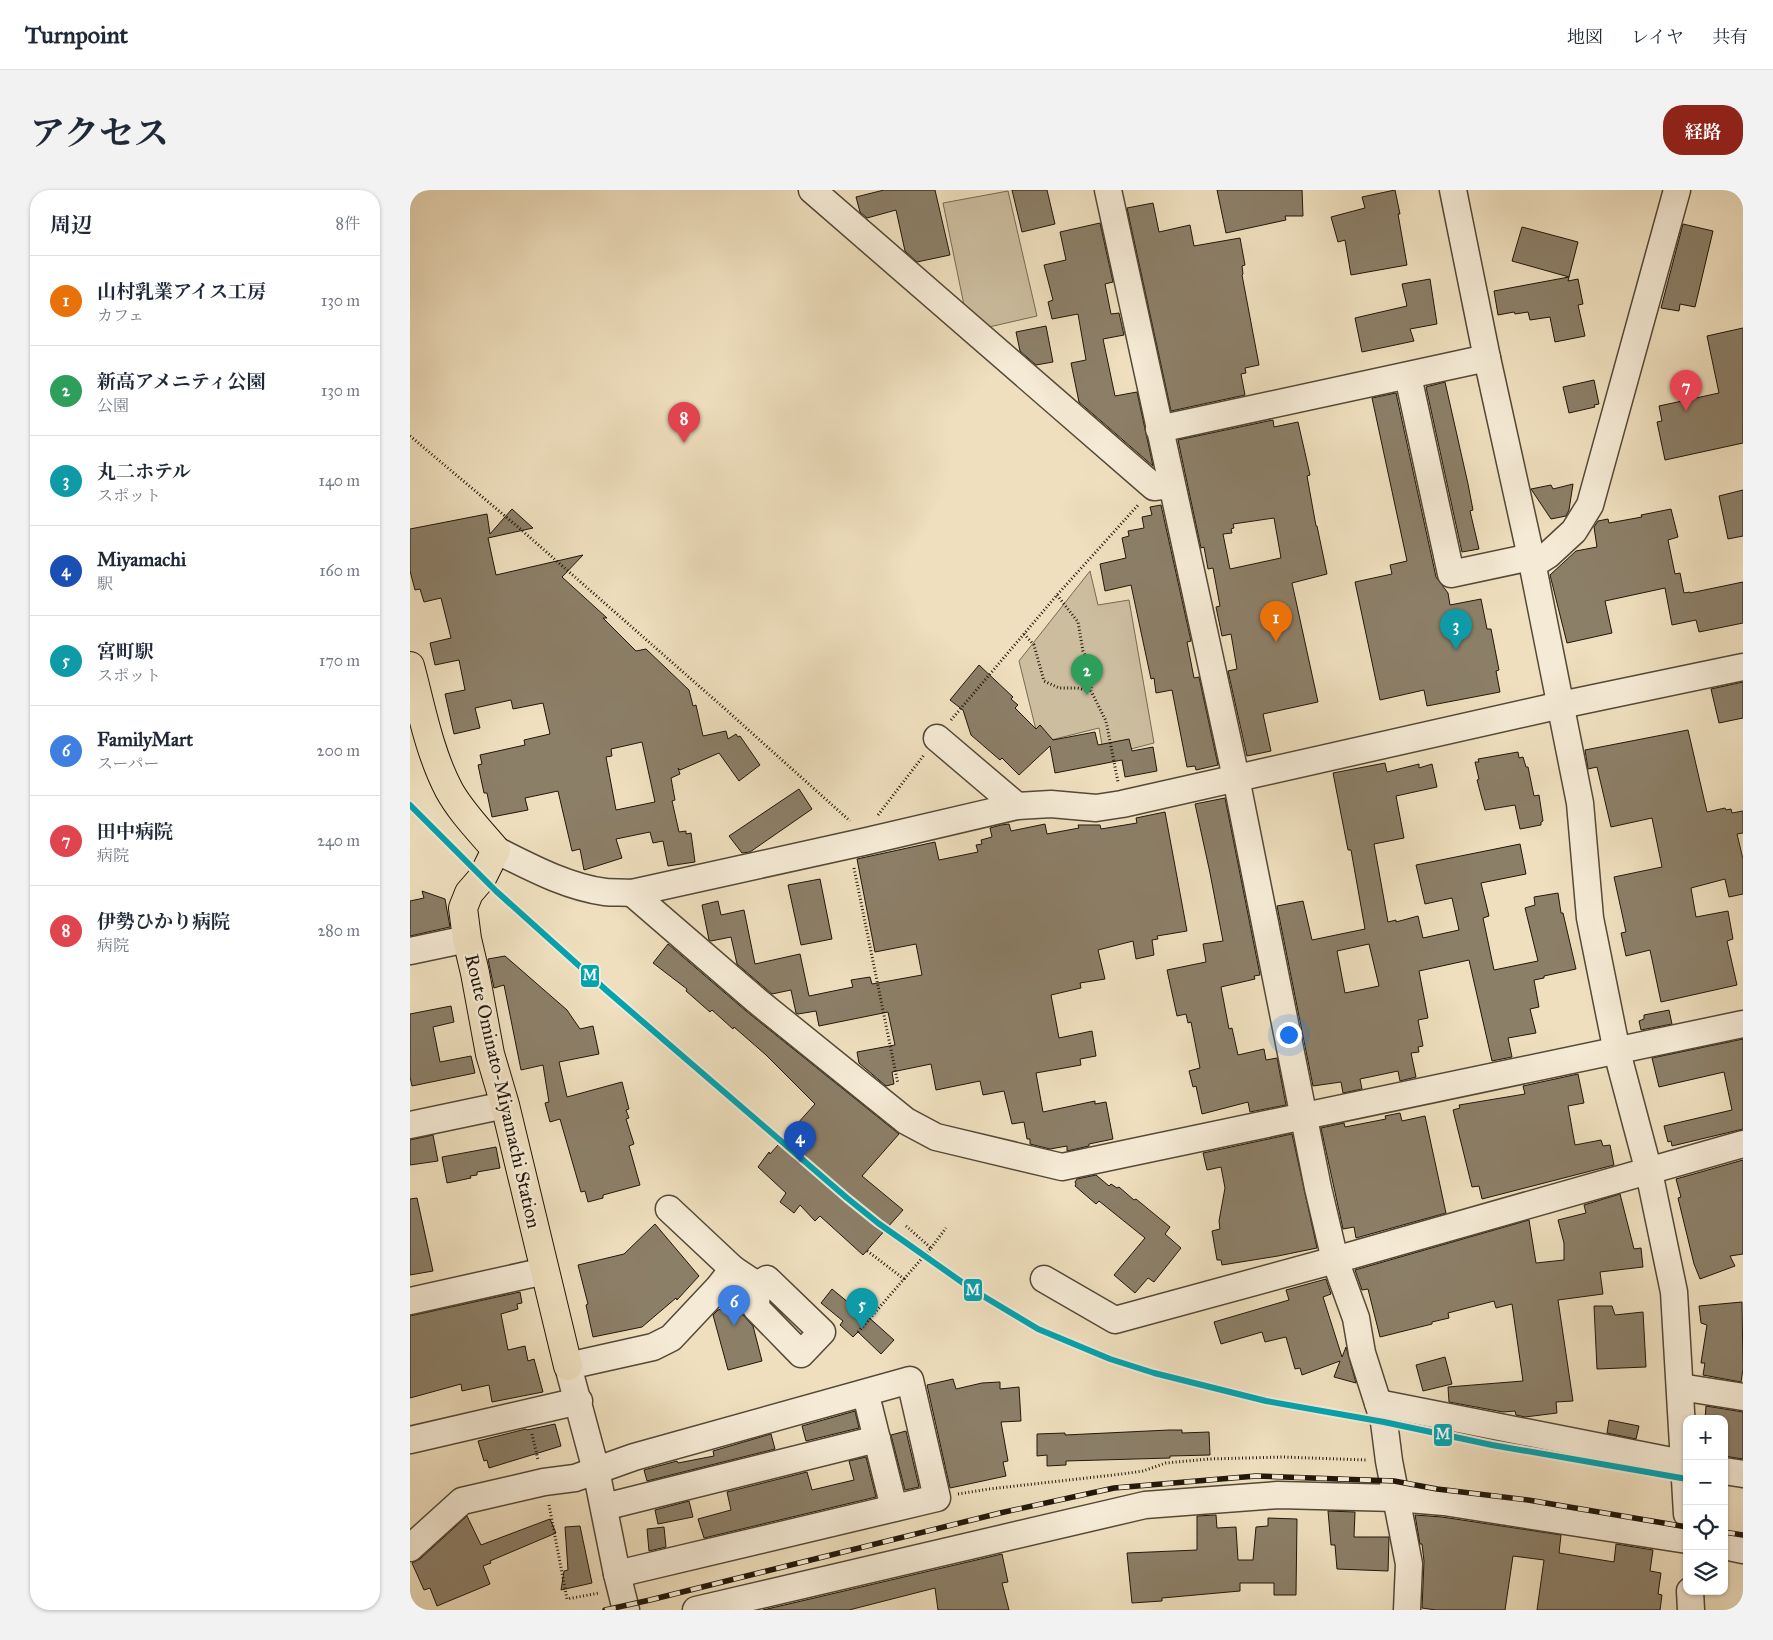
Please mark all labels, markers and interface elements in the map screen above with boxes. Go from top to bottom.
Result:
text: Turnpoint [25,20,128,50]
text: 地図 [1567,26,1603,48]
text: レイヤ [1631,26,1684,48]
text: 共有 [1712,26,1748,48]
button: 経路 [1663,105,1743,155]
text: アクセス [30,112,169,155]
text: 周辺 [50,212,92,238]
text: 8件 [335,214,360,233]
text: 山村乳業アイス工房 [97,280,266,303]
text: 1 [63,291,69,310]
text: 130 m [321,291,360,310]
text: カフェ [97,306,144,325]
text: 新高アメニティ公園 [97,370,265,393]
pin: 7 [1670,370,1702,411]
text: 2 [62,381,70,400]
text: 130 m [321,381,360,400]
text: 公園 [97,396,129,415]
pin: 8 [668,402,700,443]
text: 丸二ホテル [97,460,191,483]
text: 3 [63,471,69,490]
text: 140 m [319,471,360,490]
text: スポット [97,486,161,505]
text: Miyamachi [97,548,186,571]
text: 4 [62,561,70,580]
text: 160 m [319,561,360,580]
text: 駅 [97,574,113,593]
pin: 1 [1260,601,1292,642]
pin: 3 [1440,609,1472,650]
text: 宮町駅 [97,640,154,663]
text: 5 [62,651,70,670]
text: 170 m [319,651,360,670]
pin: 2 [1071,654,1103,695]
text: スポット [97,666,161,685]
text: FamilyMart [97,728,193,751]
text: 6 [62,741,70,760]
text: 200 m [317,741,360,760]
text: スーパー [97,754,159,773]
text: 田中病院 [97,820,173,843]
text: 7 [62,831,70,850]
text: 240 m [317,831,360,850]
text: 病院 [97,846,129,865]
text: 伊勢ひかり病院 [97,910,230,933]
text: 8 [62,921,70,940]
text: 280 m [317,921,360,940]
text: 病院 [97,936,129,955]
street label: Route Ominato-Miyamachi Station [460,952,546,1230]
line badge: M [580,964,600,988]
text: M [583,967,598,984]
your location [1276,1022,1302,1048]
pin: 4 [784,1121,816,1162]
line badge: M [963,1278,983,1302]
text: M [966,1282,981,1299]
pin: 6 [718,1285,750,1326]
pin: 5 [846,1288,878,1329]
map controls [1683,1415,1728,1595]
button: + [1683,1415,1728,1460]
line badge: M [1433,1423,1453,1447]
text: M [1436,1426,1451,1443]
button: − [1683,1460,1728,1505]
button: locate [1683,1505,1728,1550]
button: layers [1683,1550,1728,1595]

